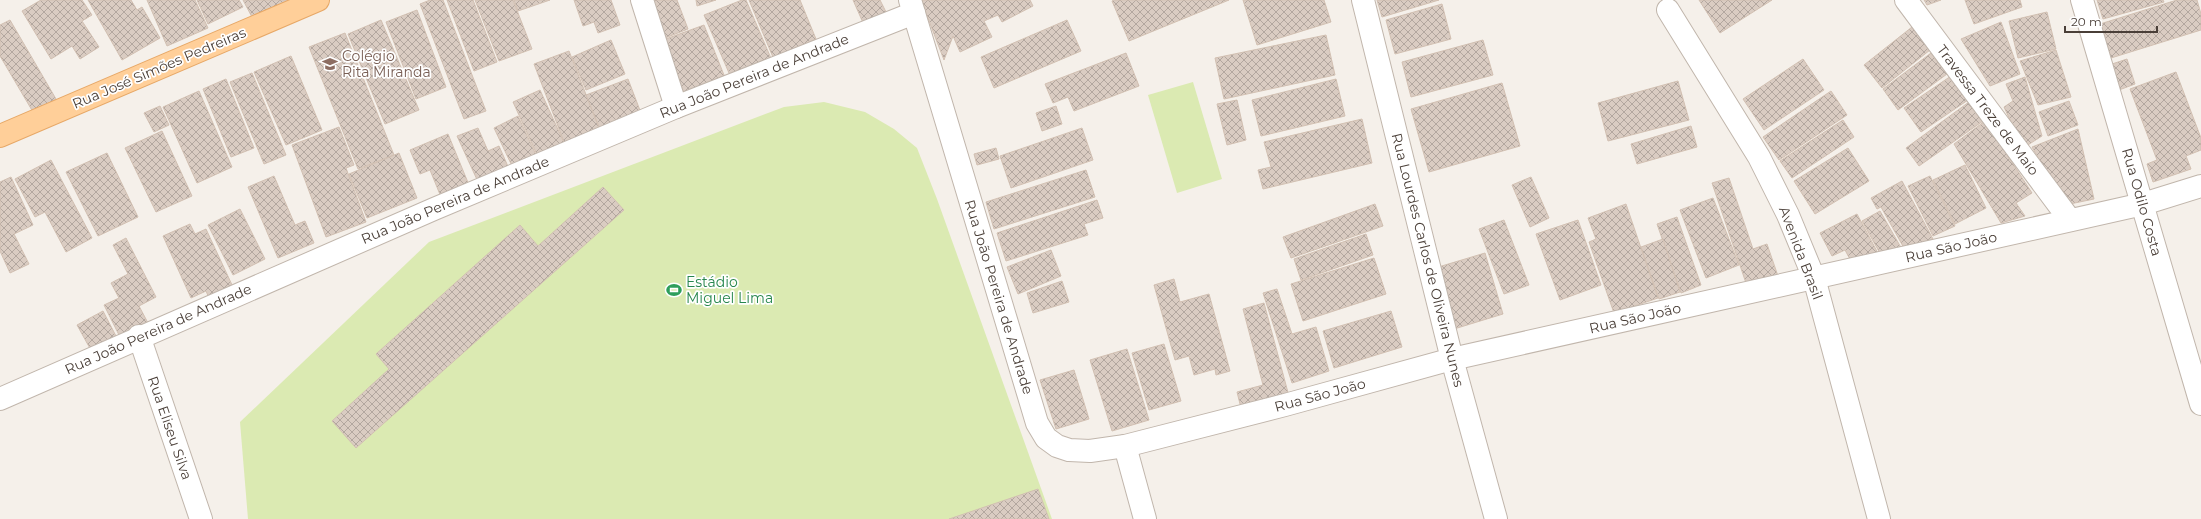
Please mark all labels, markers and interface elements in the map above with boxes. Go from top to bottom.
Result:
scale bar [2065,8,2157,34]
text: 20 m [2071,14,2102,29]
street label: Rua José Simões Pedreiras [70,23,249,113]
street label: Rua João Pereira de Andrade [657,30,851,122]
street label: Travessa Treze de Maio [1933,41,2043,179]
place label: Colégio Rita Miranda [342,47,431,81]
school or university icon: Colégio Rita Miranda [321,55,339,73]
street label: Rua Lourdes Carlos de Oliveira Nunes [1388,131,1468,389]
street label: Rua Odilo Costa [2118,146,2166,258]
street label: Rua João Pereira de Andrade [358,152,552,248]
street label: Rua João Pereira de Andrade [961,197,1037,397]
street label: Avenida Brasil [1775,204,1827,302]
street label: Rua São João [1903,228,1999,266]
place label: Estádio Miguel Lima [686,273,773,307]
street label: Rua João Pereira de Andrade [62,280,254,378]
sports icon: Estádio Miguel Lima [665,281,683,299]
street label: Rua São João [1587,299,1683,337]
street label: Rua Eliseu Silva [144,374,196,482]
street label: Rua São João [1272,374,1368,416]

